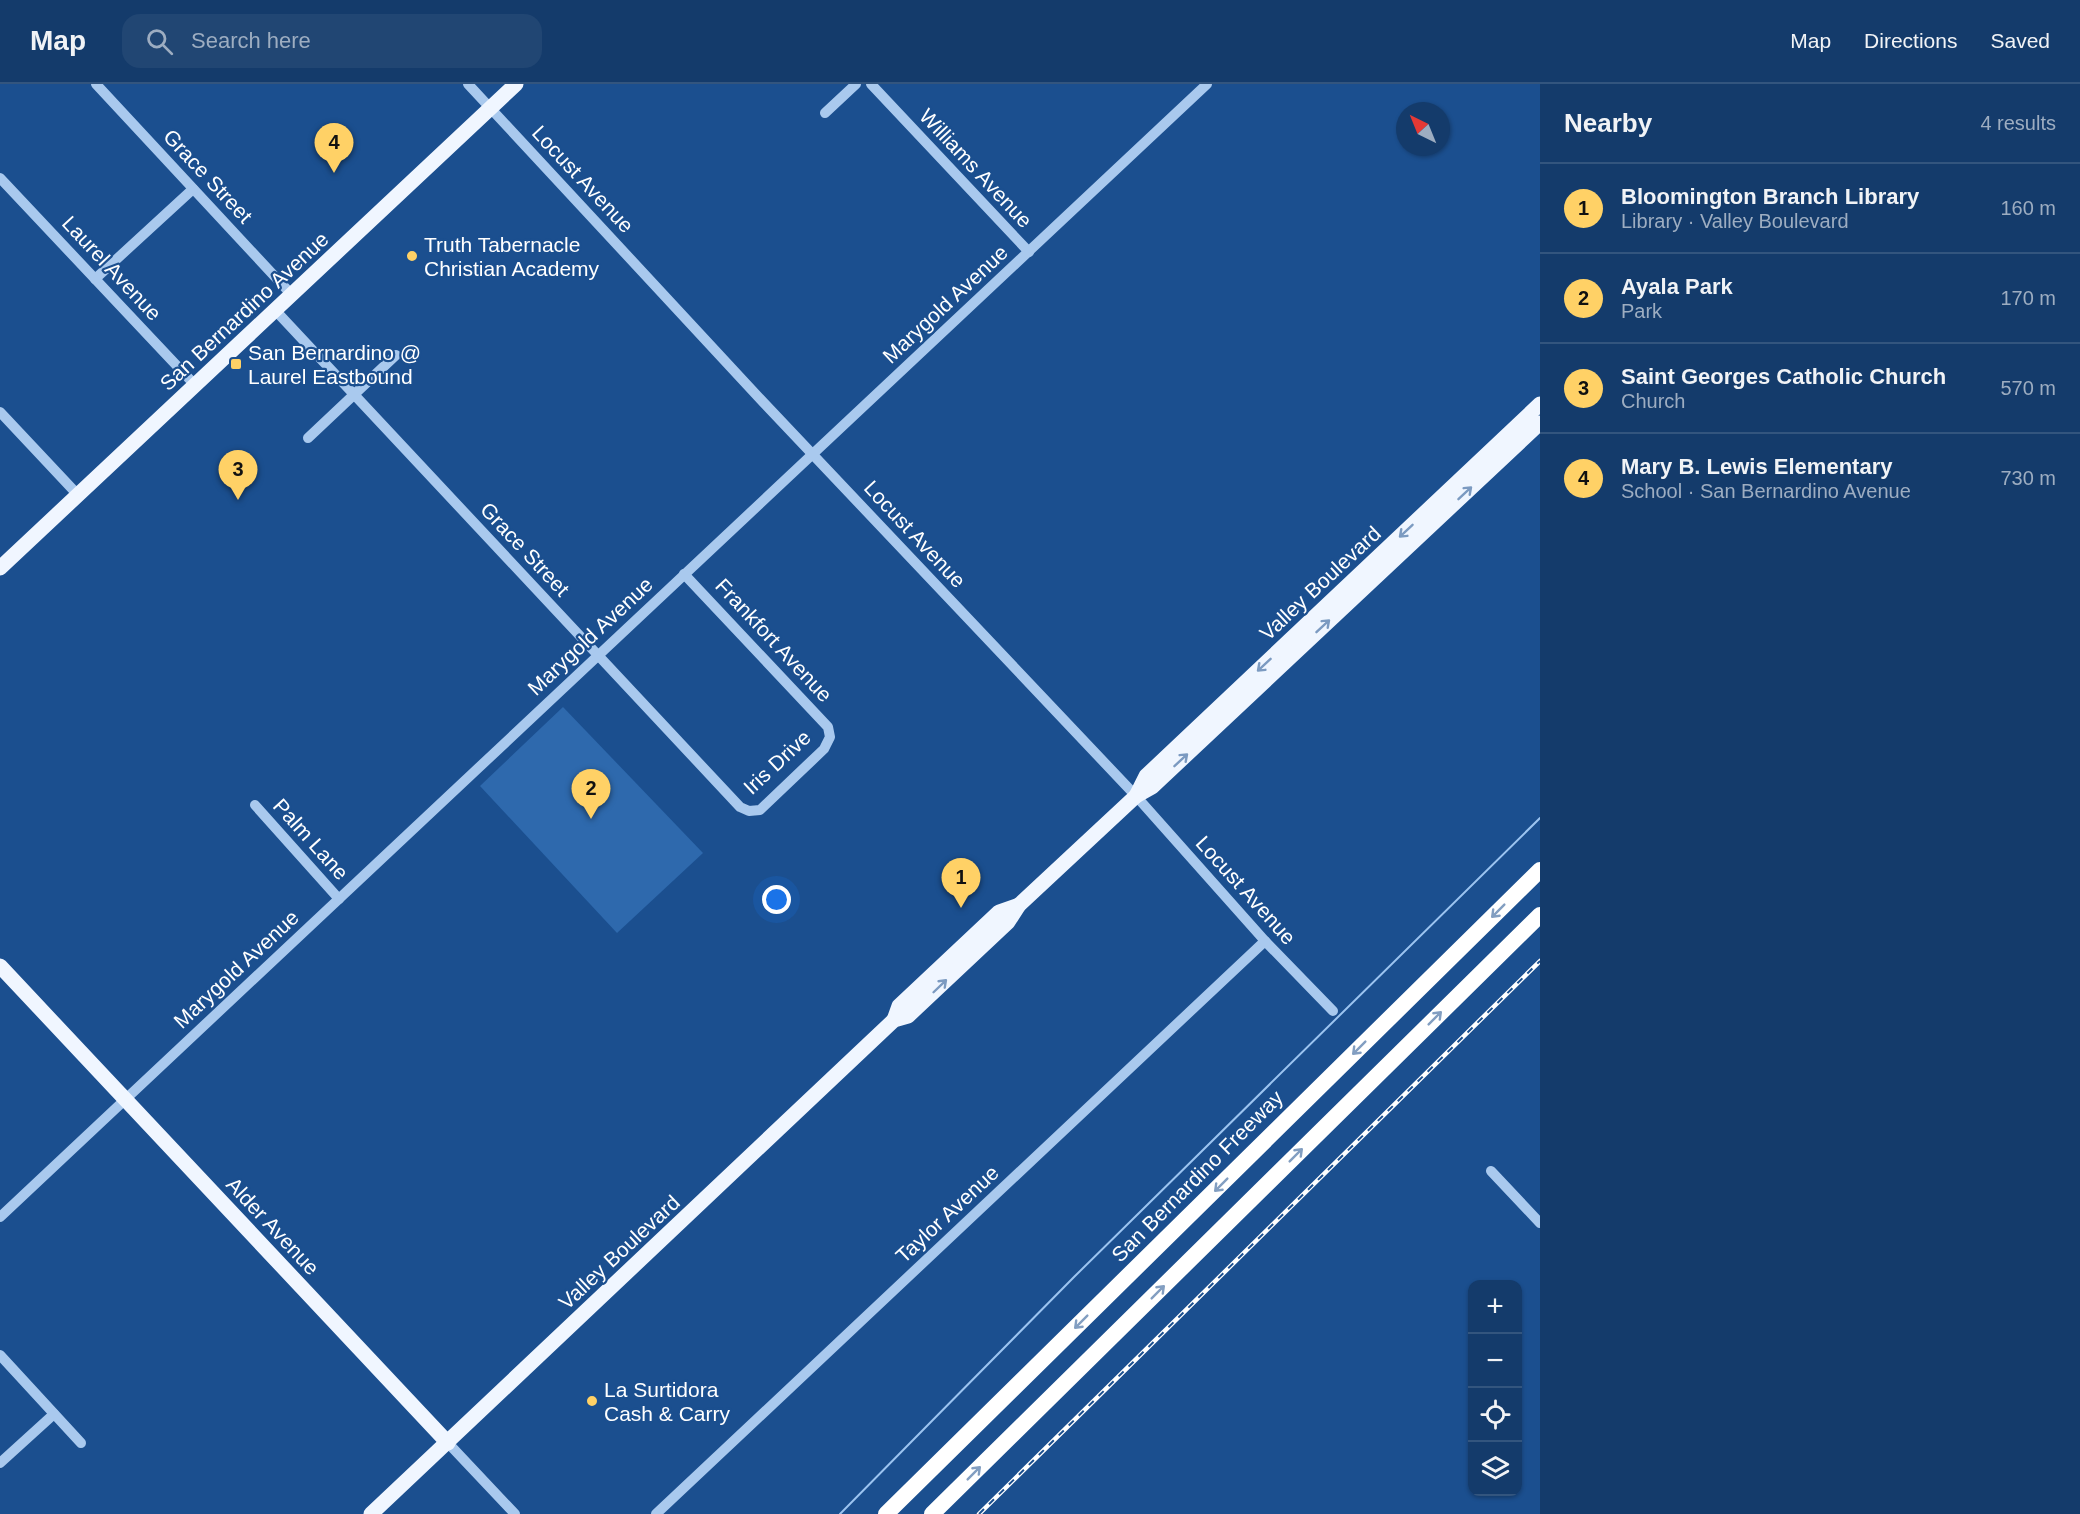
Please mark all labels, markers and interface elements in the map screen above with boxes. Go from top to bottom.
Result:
search box [122,14,542,68]
text: Map [30,25,86,56]
icon: search [143,25,176,58]
text: Search here [191,28,311,53]
text: Map [1790,29,1831,52]
text: Directions [1864,29,1957,52]
text: Saved [1990,29,2050,52]
north arrow [1396,102,1450,156]
street label: Williams Avenue [915,104,1037,232]
text: Nearby [1564,108,1652,138]
text: 4 results [1980,112,2056,134]
street label: Locust Avenue [528,121,638,237]
pin: 4 [314,124,354,173]
street label: Grace Street [159,125,257,227]
text: Bloomington Branch Library [1621,184,1919,209]
text: 1 [1578,197,1589,219]
text: 160 m [2000,197,2056,219]
text: Library · Valley Boulevard [1621,210,1849,232]
street label: Laurel Avenue [58,211,166,325]
street label: San Bernardino Avenue [155,227,333,395]
place label: Truth Tabernacle Christian Academy [424,233,600,280]
street label: Marygold Avenue [878,240,1012,368]
marker: Truth Tabernacle Christian Academy [405,249,419,263]
text: Ayala Park [1621,274,1733,299]
text: 2 [1578,287,1589,309]
text: 170 m [2000,287,2056,309]
text: Park [1621,300,1662,322]
place label: San Bernardino @ Laurel Eastbound [248,341,421,388]
marker: San Bernardino @ Laurel Eastbound [229,357,243,371]
text: Saint Georges Catholic Church [1621,364,1946,389]
text: 3 [1578,377,1589,399]
text: 570 m [2000,377,2056,399]
text: Church [1621,390,1685,412]
pin: 3 [218,450,258,500]
text: Mary B. Lewis Elementary [1621,454,1892,479]
text: 4 [1578,467,1589,489]
text: 730 m [2000,467,2056,489]
street label: Locust Avenue [860,476,970,592]
text: School · San Bernardino Avenue [1621,480,1911,502]
one-way arrow [1457,486,1472,500]
street label: Grace Street [476,498,574,600]
street label: Valley Boulevard [1255,521,1385,645]
one-way arrow [1398,524,1413,538]
street label: Marygold Avenue [523,572,657,700]
street label: Frankfort Avenue [711,574,837,706]
one-way arrow [1315,620,1330,634]
one-way arrow [1257,658,1272,672]
street label: Iris Drive [739,725,815,799]
one-way arrow [1174,753,1189,767]
pin: 2 [572,770,610,819]
street label: Palm Lane [269,794,353,884]
street label: Locust Avenue [1191,831,1301,949]
pin: 1 [942,858,980,908]
your location [762,885,791,914]
one-way arrow [1491,904,1506,919]
street label: Marygold Avenue [169,905,303,1033]
one-way arrow [932,979,947,993]
one-way arrow [1428,1011,1443,1025]
one-way arrow [1352,1041,1367,1056]
street label: San Bernardino Freeway [1107,1085,1288,1266]
one-way arrow [1289,1148,1304,1162]
street label: Taylor Avenue [891,1161,1003,1267]
street label: Alder Avenue [222,1173,324,1279]
one-way arrow [1213,1178,1228,1192]
street label: Valley Boulevard [554,1190,684,1314]
map controls [1468,1280,1522,1496]
button: + [1468,1280,1522,1334]
one-way arrow [1150,1284,1165,1299]
one-way arrow [1074,1314,1089,1329]
button: − [1468,1334,1522,1388]
place label: La Surtidora Cash & Carry [604,1378,731,1425]
button: locate [1468,1388,1522,1442]
marker: La Surtidora Cash & Carry [585,1394,599,1408]
button: layers [1468,1442,1522,1496]
one-way arrow [966,1466,981,1480]

